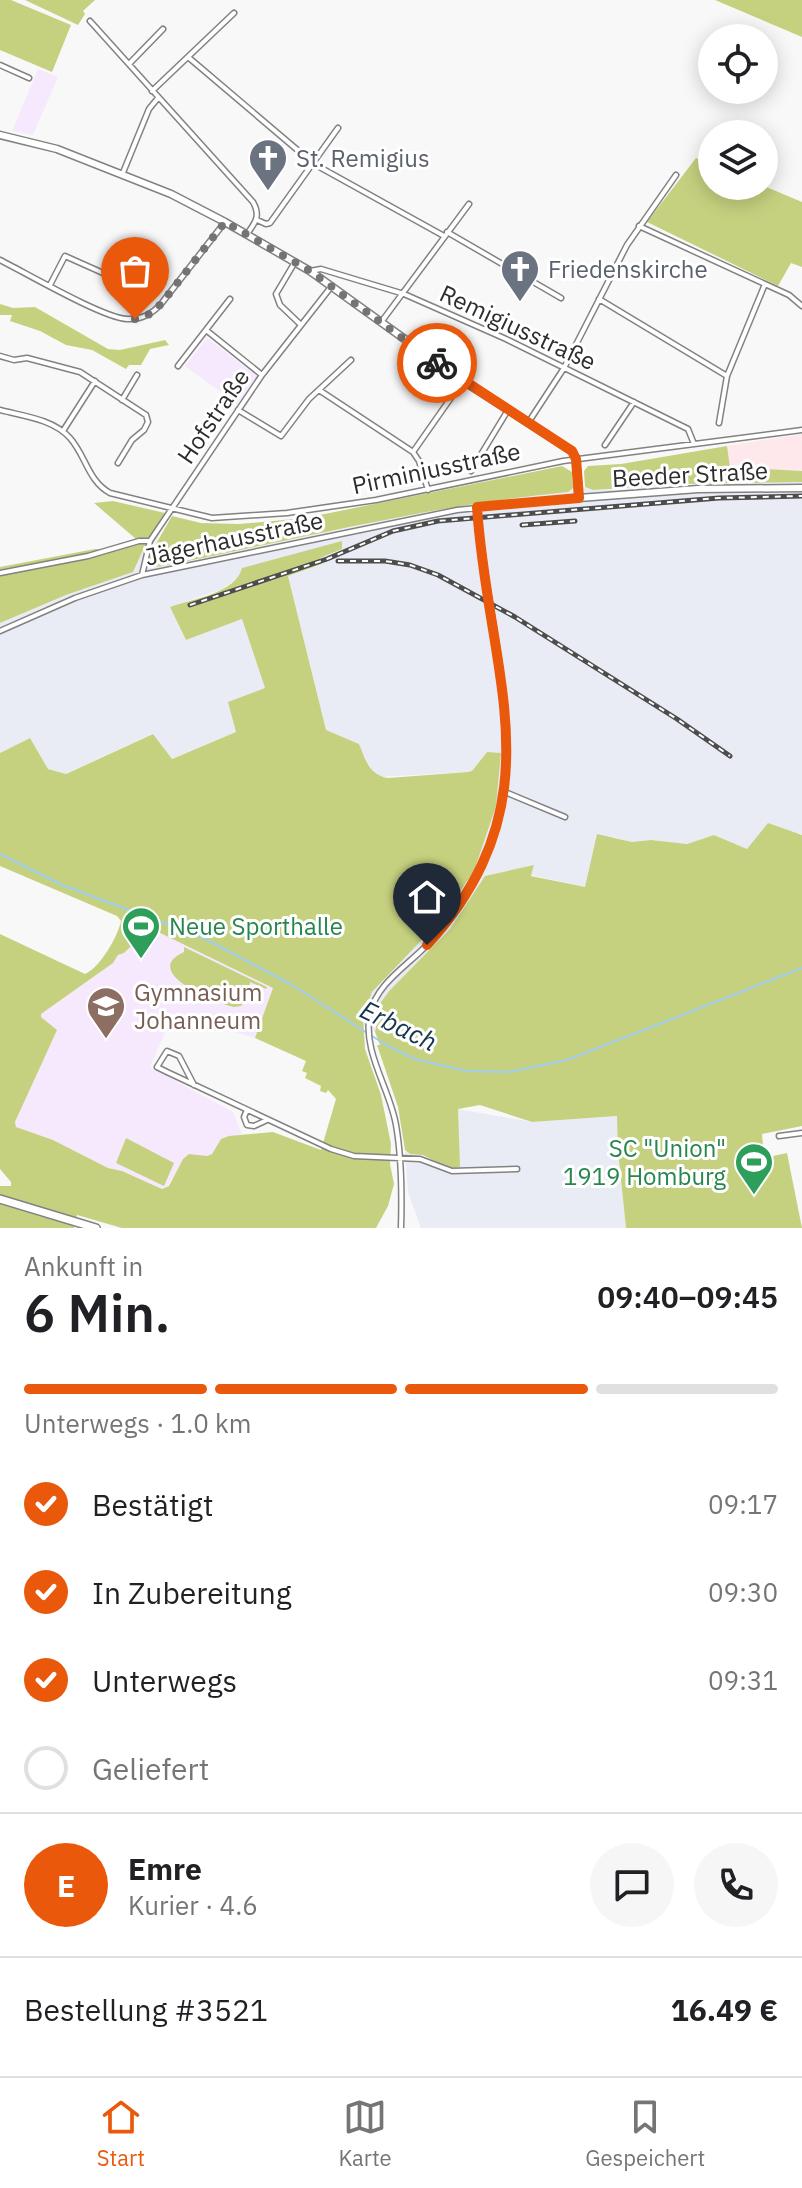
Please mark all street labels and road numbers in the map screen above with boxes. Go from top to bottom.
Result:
street label: Remigiusstraße [435,277,601,377]
street label: Hofstraße [170,362,256,470]
street label: Pirminiusstraße [349,435,523,501]
street label: Beeder Straße [611,454,769,494]
street label: Jägerhausstraße [142,504,326,572]

